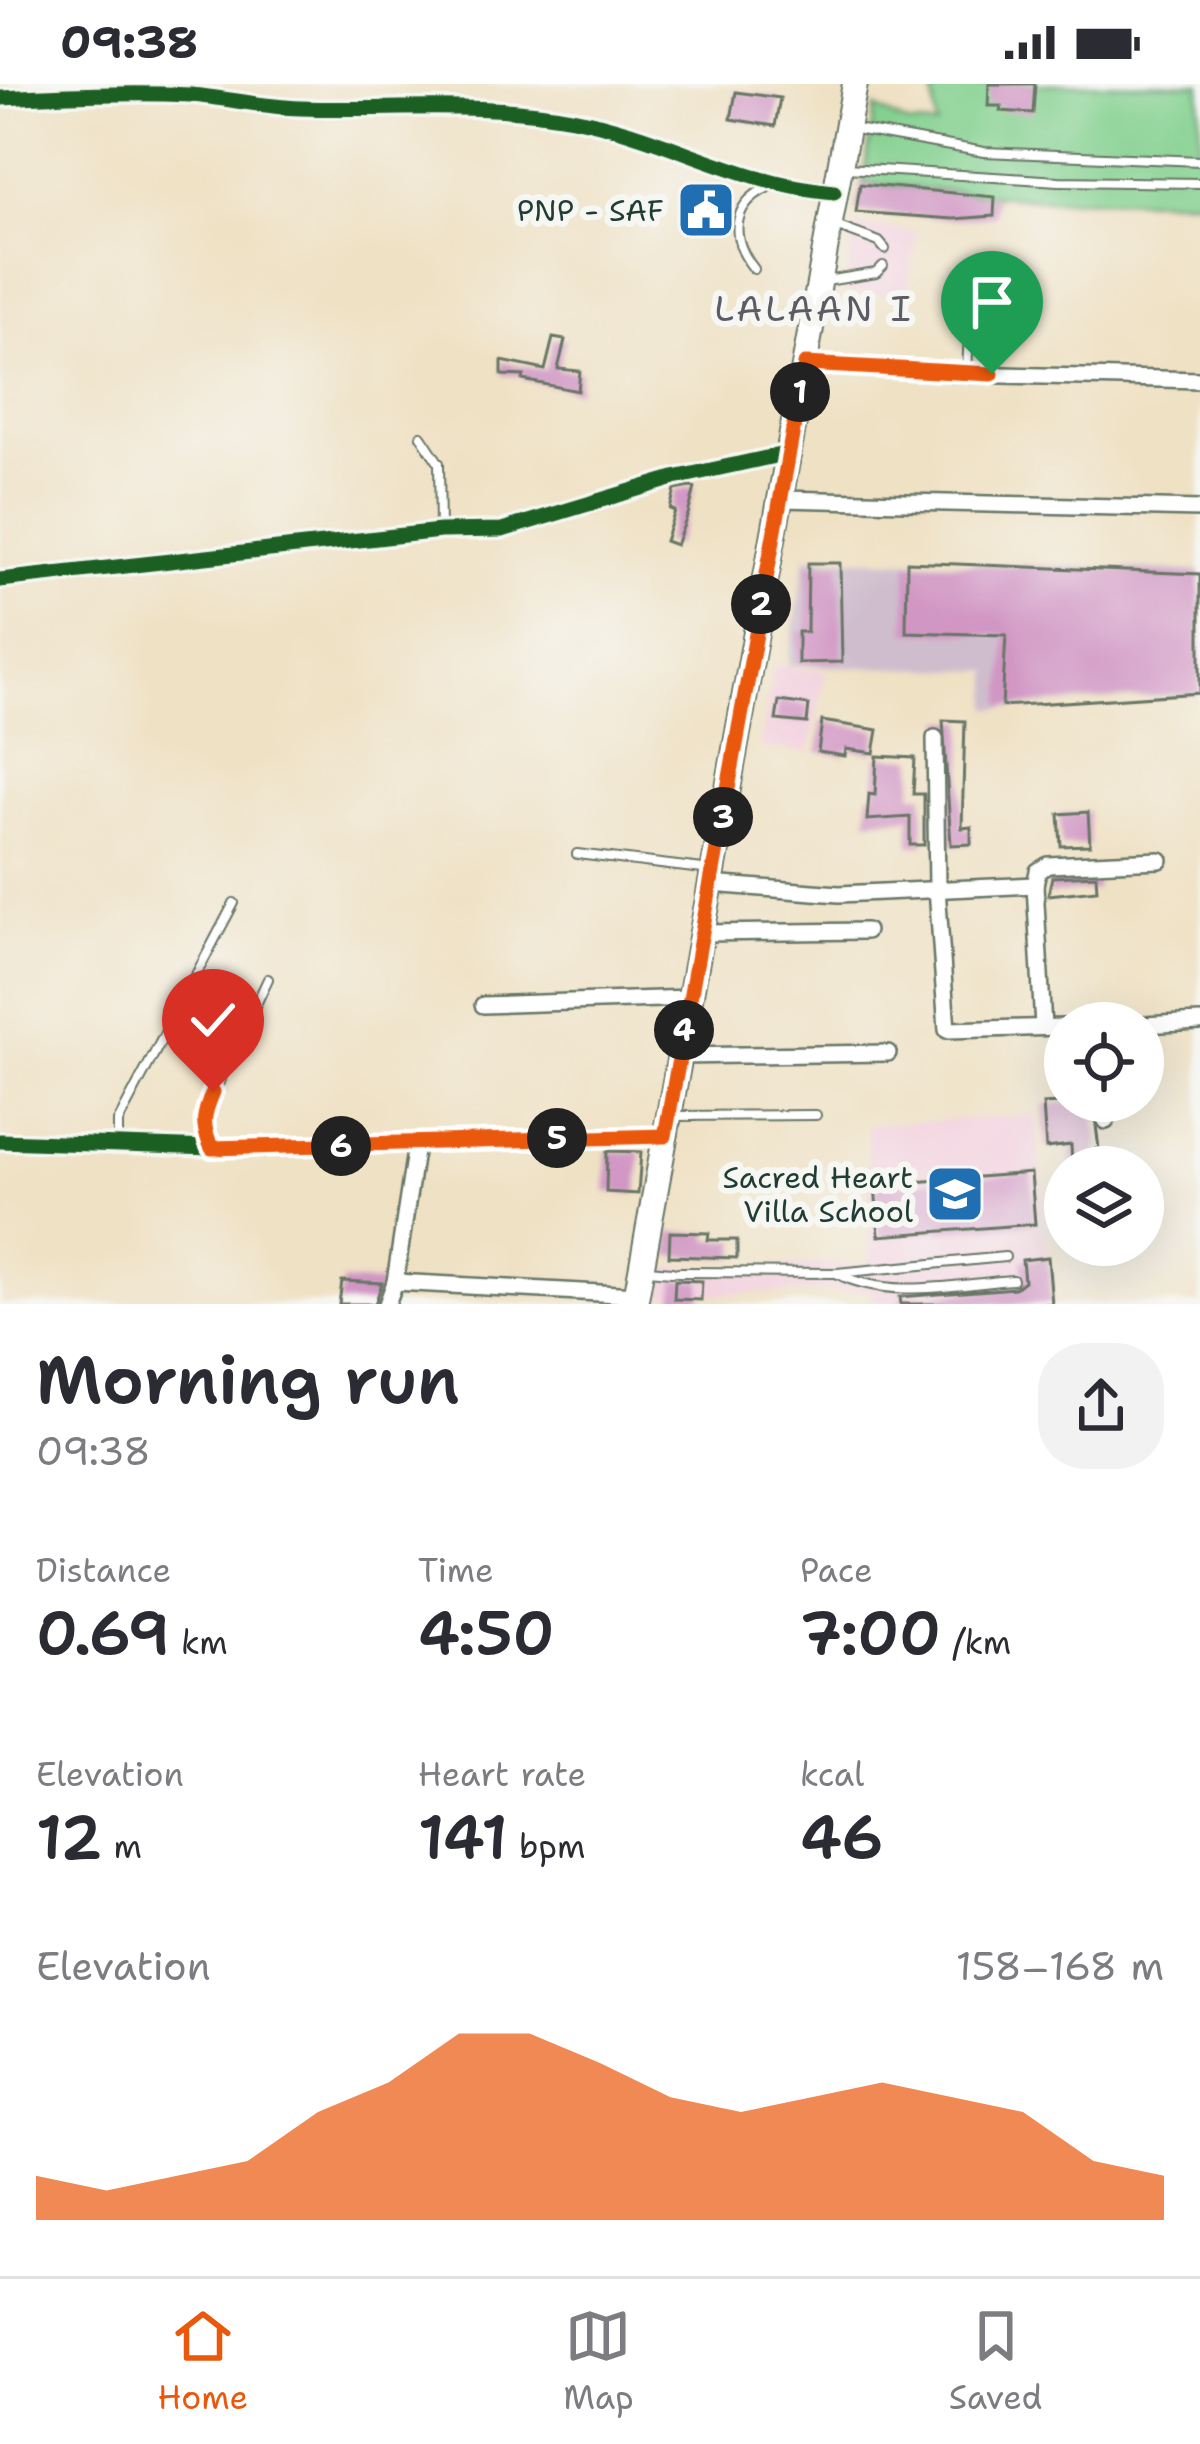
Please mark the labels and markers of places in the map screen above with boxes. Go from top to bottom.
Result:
public building icon: PNP - SAF [675,179,737,241]
place label: PNP - SAF [517,190,664,231]
pin [941,251,1043,374]
pin: 1 [770,362,830,422]
pin: 2 [731,574,791,634]
pin: 3 [693,787,753,847]
pin [162,969,264,1092]
pin: 4 [654,1000,714,1060]
pin: 5 [527,1108,587,1168]
pin: 6 [311,1116,371,1176]
place label: Sacred Heart Villa School [722,1157,913,1232]
school or university icon: Sacred Heart Villa School [924,1163,986,1225]

